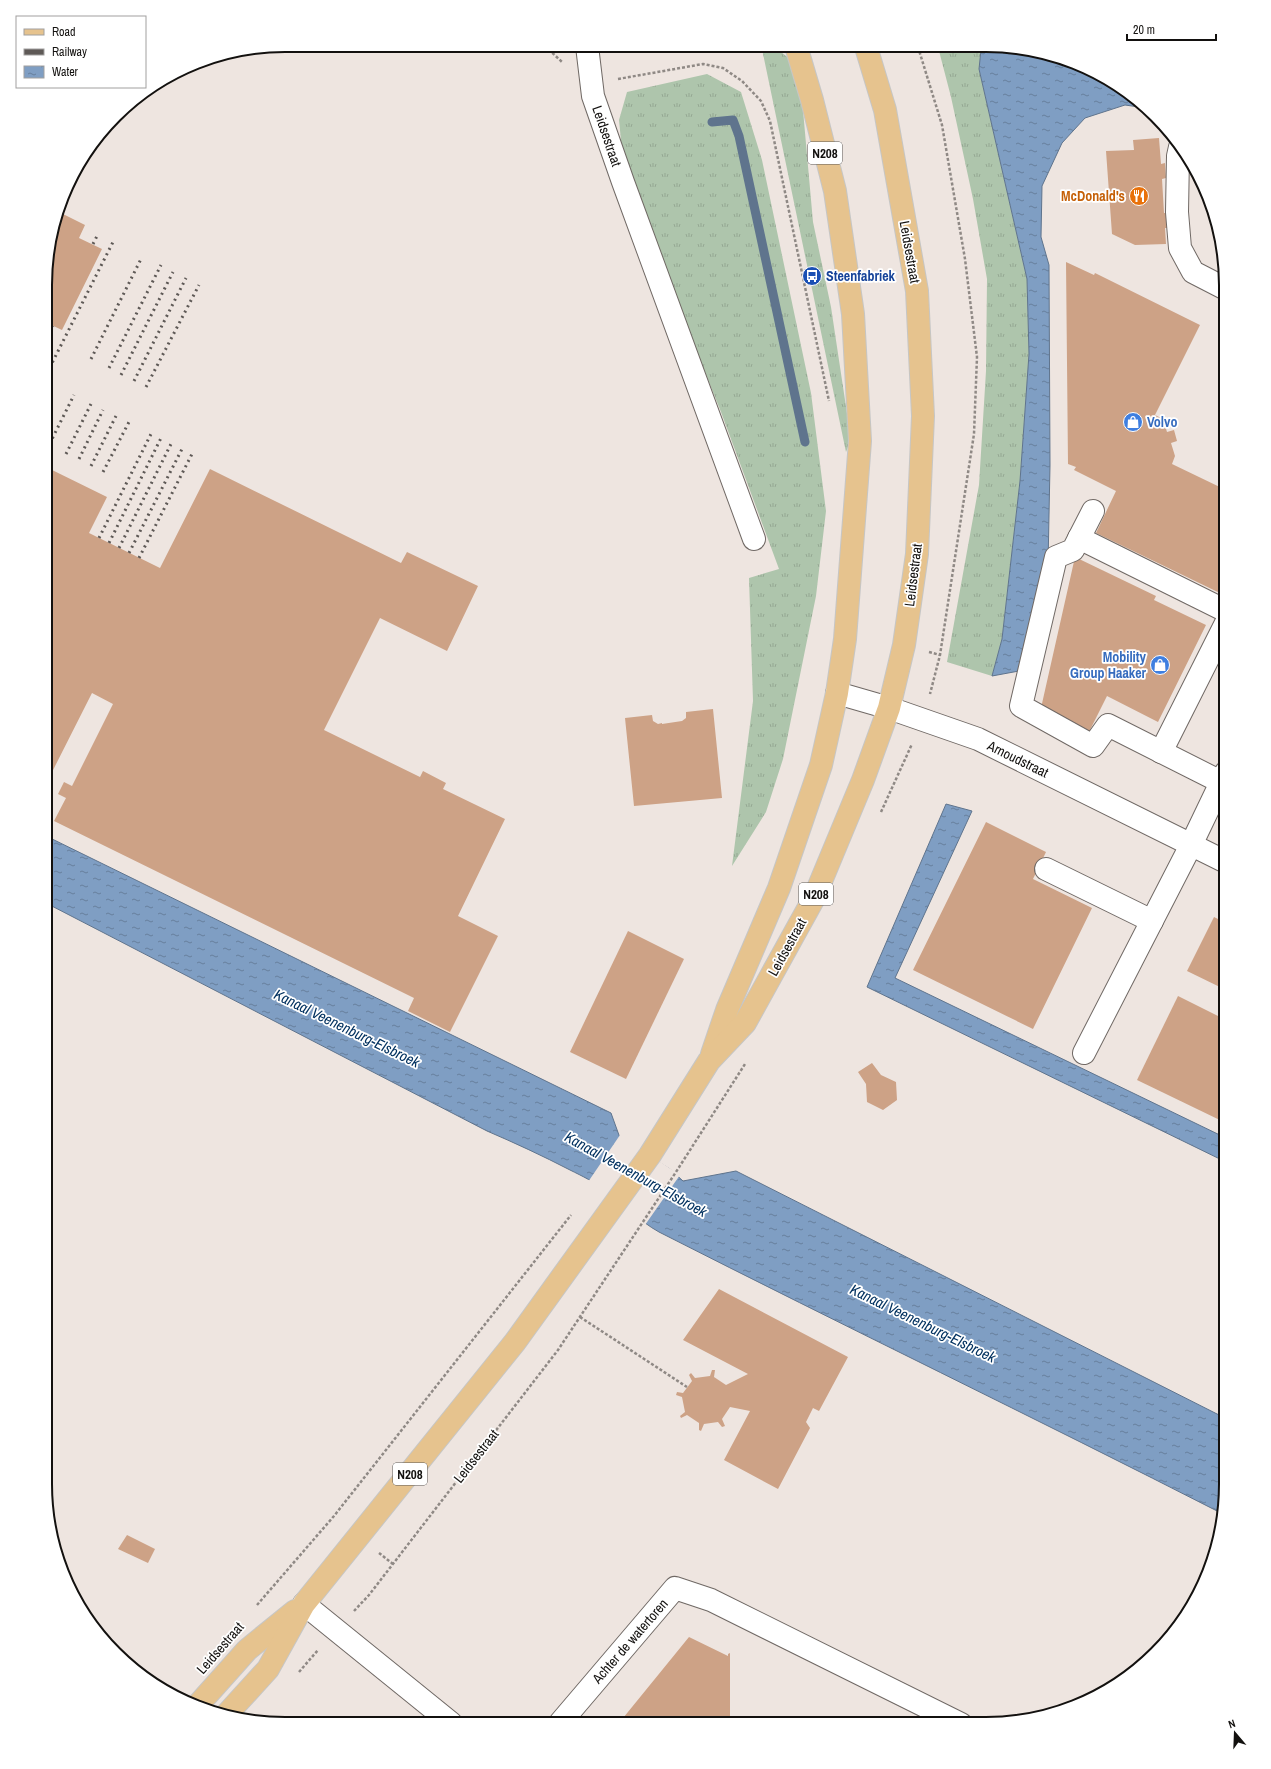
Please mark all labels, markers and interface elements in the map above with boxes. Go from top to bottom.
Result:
legend [16,16,146,88]
scale bar [1127,16,1216,42]
text: 20 m [1133,22,1155,38]
text: Road [52,24,76,40]
text: Railway [52,44,87,60]
text: Water [52,64,79,80]
street label: Leidsestraat [588,103,626,169]
road number: N208 [808,142,842,164]
restaurant icon: McDonald's [1128,185,1150,207]
place label: McDonald's [1061,187,1125,205]
street label: Leidsestraat [896,219,924,285]
bus stop icon: Steenfabriek [801,265,823,287]
place label: Steenfabriek [826,267,896,285]
shop icon: Volvo [1122,411,1144,433]
place label: Volvo [1147,413,1177,431]
street label: Leidsestraat [900,543,926,607]
place label: Mobility Group Haaker [1070,648,1147,682]
shop icon: Mobility Group Haaker [1149,654,1171,676]
street label: Arnoudstraat [984,736,1051,781]
road number: N208 [799,883,833,905]
street label: Leidsestraat [764,915,810,979]
water label: Kanaal Veenenburg-Elsbroek [271,984,424,1073]
water label: Kanaal Veenenburg-Elsbroek [561,1126,712,1222]
water label: Kanaal Veenenburg-Elsbroek [847,1279,1000,1368]
street label: Leidsestraat [449,1426,503,1486]
road number: N208 [393,1463,427,1485]
street label: Achter de watertoren [588,1595,672,1688]
street label: Leidsestraat [192,1618,248,1678]
north arrow [1215,1713,1255,1753]
text: N [1226,1716,1237,1731]

